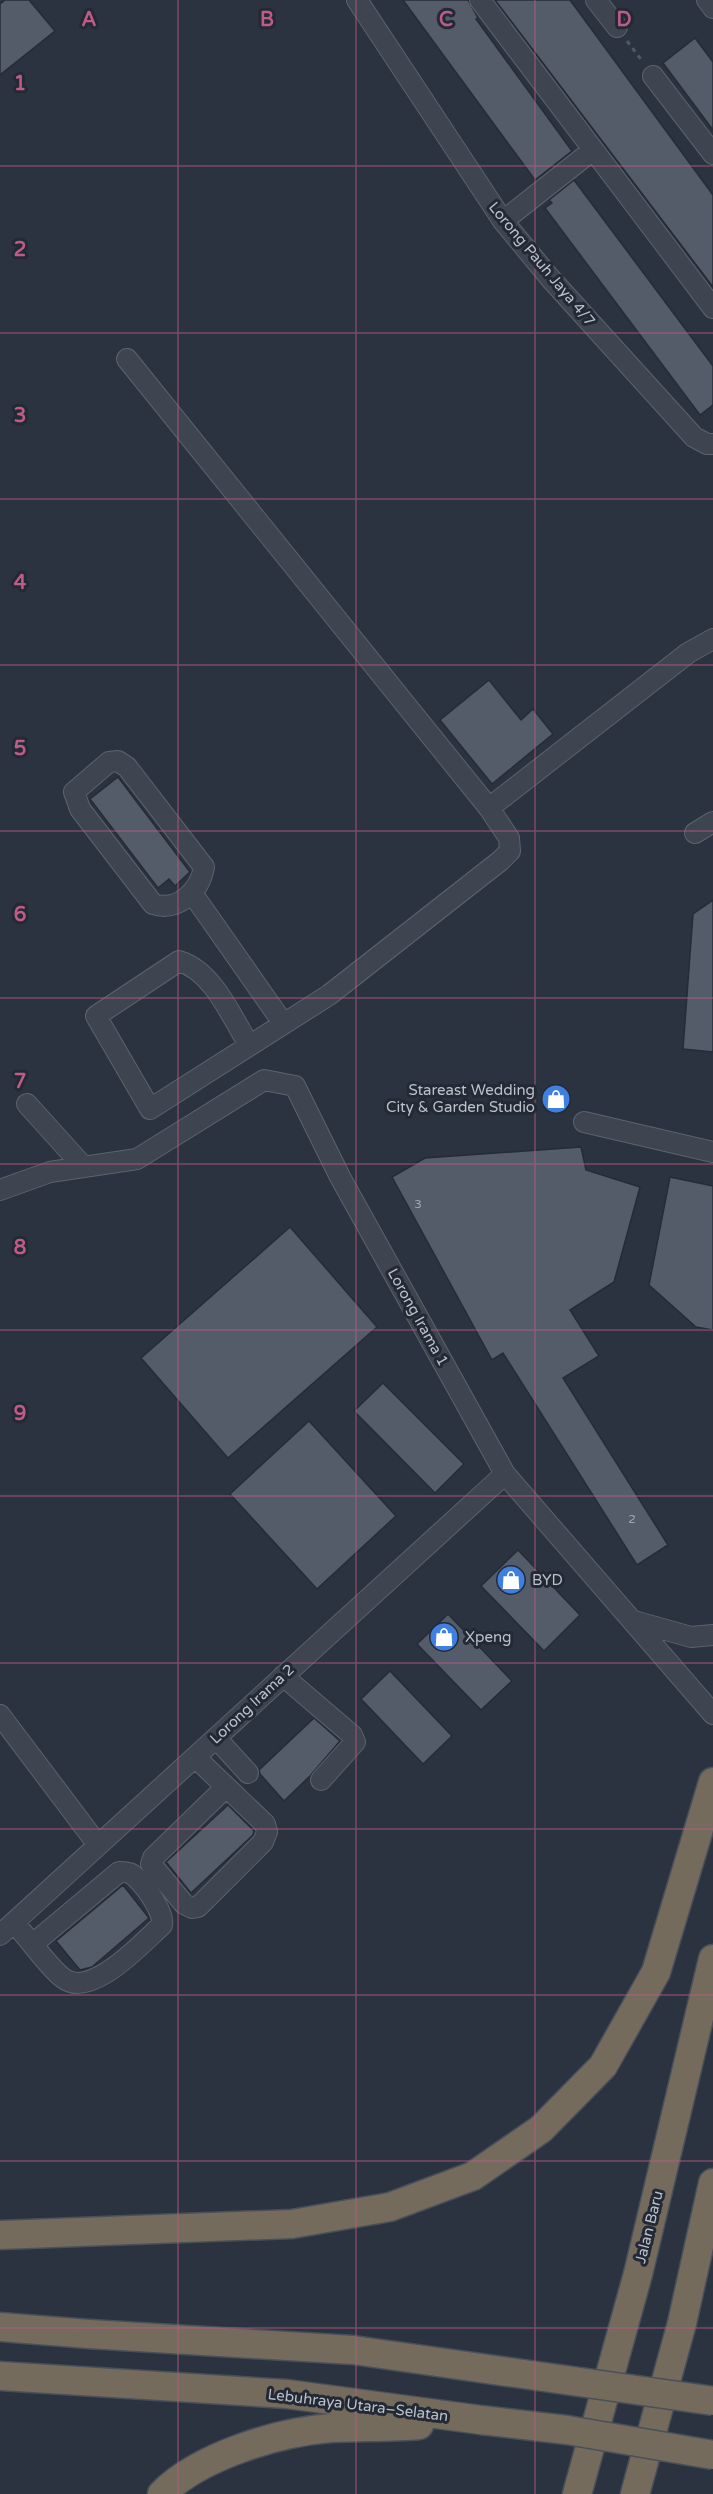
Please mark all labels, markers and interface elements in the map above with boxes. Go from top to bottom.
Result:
text: A [82,8,97,32]
text: B [260,8,274,32]
text: C [439,8,453,32]
text: D [616,8,632,32]
text: 1 [14,72,26,96]
street label: Lorong Pauh Jaya 4/7 [485,198,599,330]
text: 2 [14,238,26,262]
text: 3 [14,404,26,428]
text: 4 [14,571,27,595]
text: 5 [14,737,26,761]
text: 6 [14,903,26,927]
text: 7 [14,1070,26,1094]
place label: Stareast Wedding City & Garden Studio [386,1081,535,1116]
shop icon: Stareast Wedding City & Garden Studio [540,1083,572,1115]
house number: 3 [414,1197,422,1211]
text: 8 [14,1236,26,1260]
street label: Lorong Irama 1 [384,1265,452,1369]
text: 9 [14,1402,26,1426]
house number: 2 [628,1512,636,1526]
shop icon: BYD [495,1564,527,1596]
place label: BYD [532,1571,563,1589]
shop icon: Xpeng [428,1621,460,1653]
place label: Xpeng [465,1628,512,1646]
street label: Lorong Irama 2 [206,1660,298,1748]
street label: Jalan Baru [631,2189,667,2265]
street label: Lebuhraya Utara–Selatan [267,2385,449,2425]

